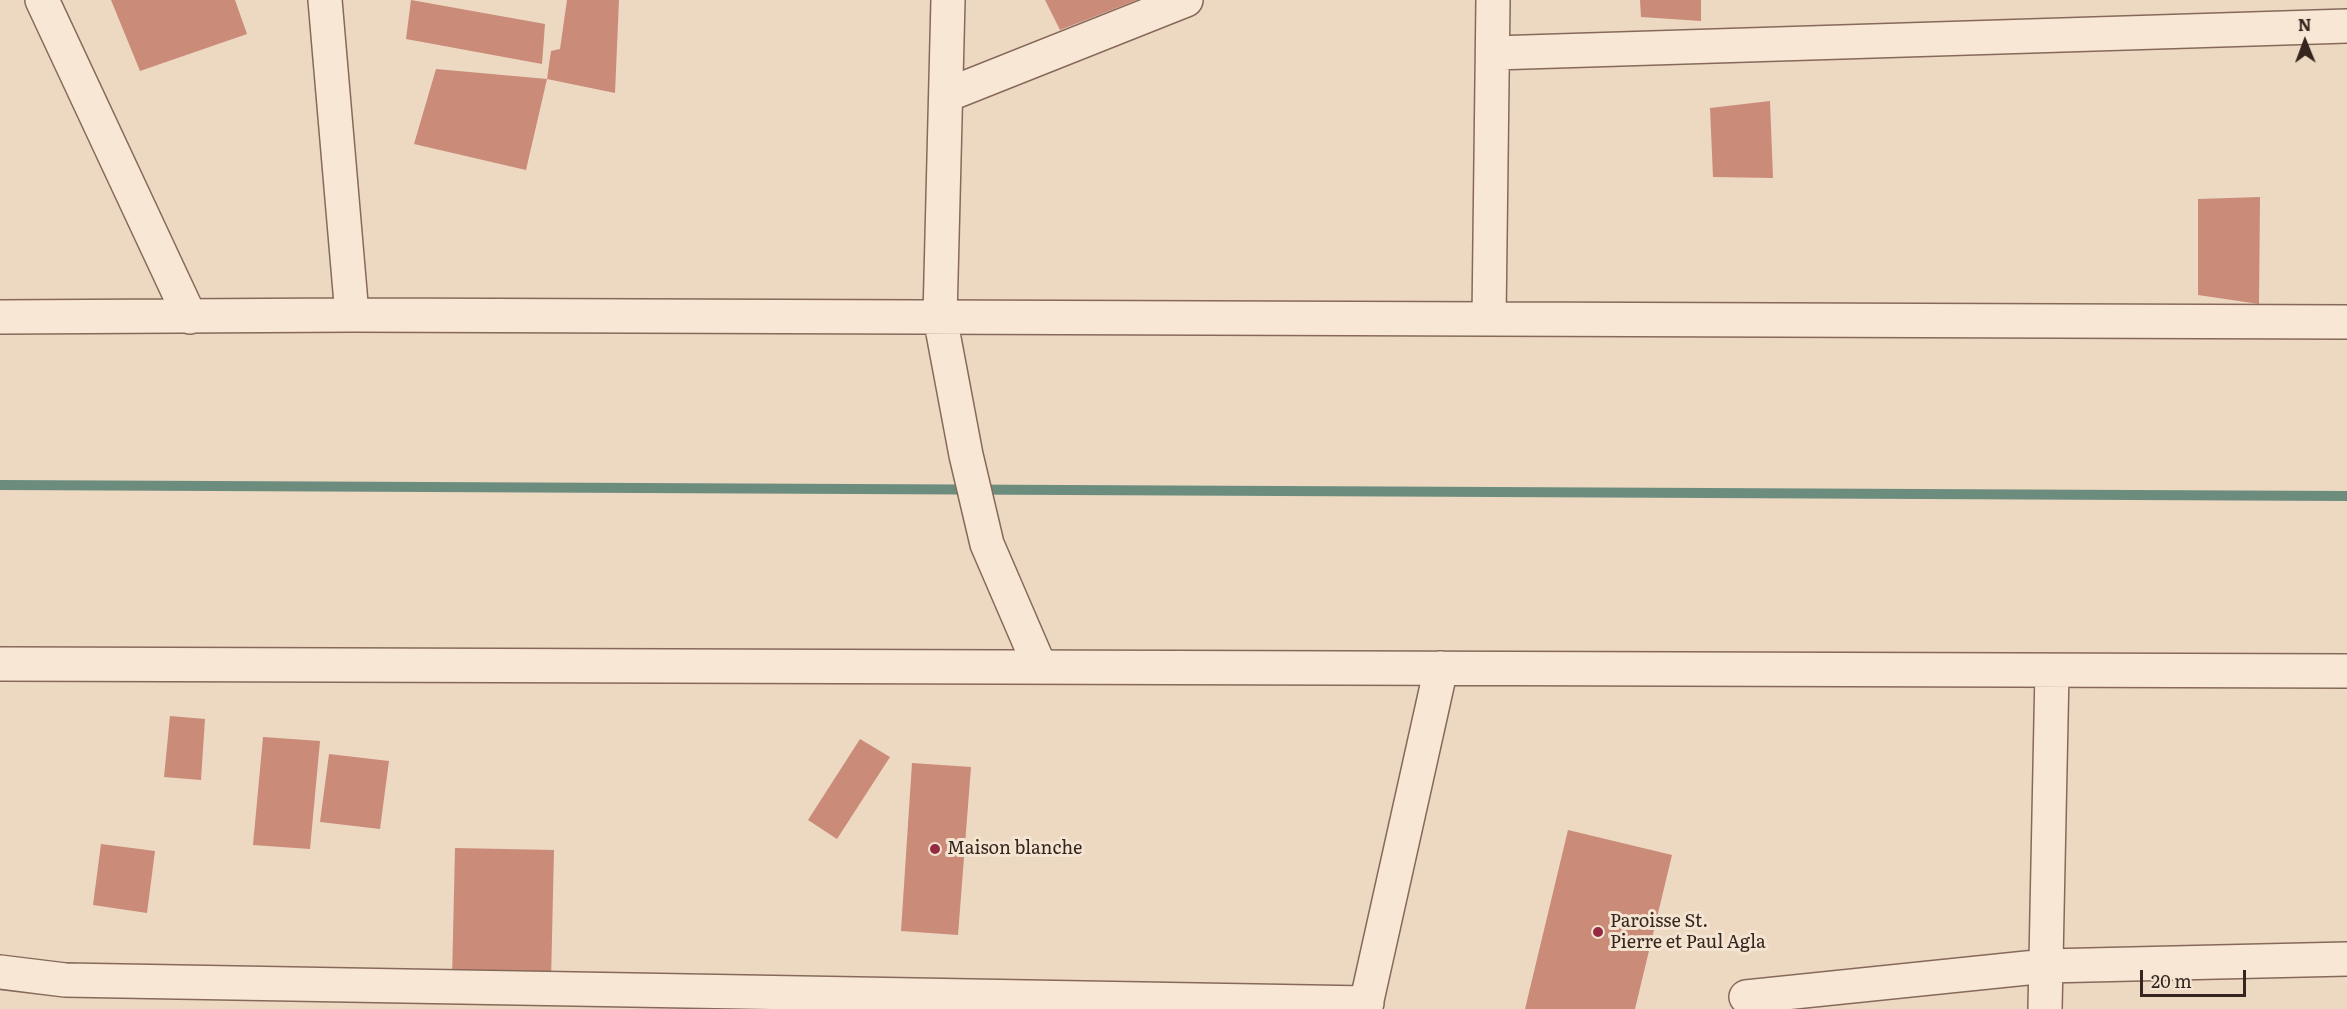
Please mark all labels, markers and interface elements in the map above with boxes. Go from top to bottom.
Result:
north arrow [2275,12,2335,72]
text: N [2298,12,2312,36]
place label: Maison blanche [947,838,1082,860]
marker: Maison blanche [928,842,942,856]
place label: Paroisse St. Pierre et Paul Agla [1610,911,1766,954]
marker: Paroisse St. Pierre et Paul Agla [1591,925,1605,939]
scale bar [2143,958,2250,996]
text: 20 m [2151,967,2192,994]

